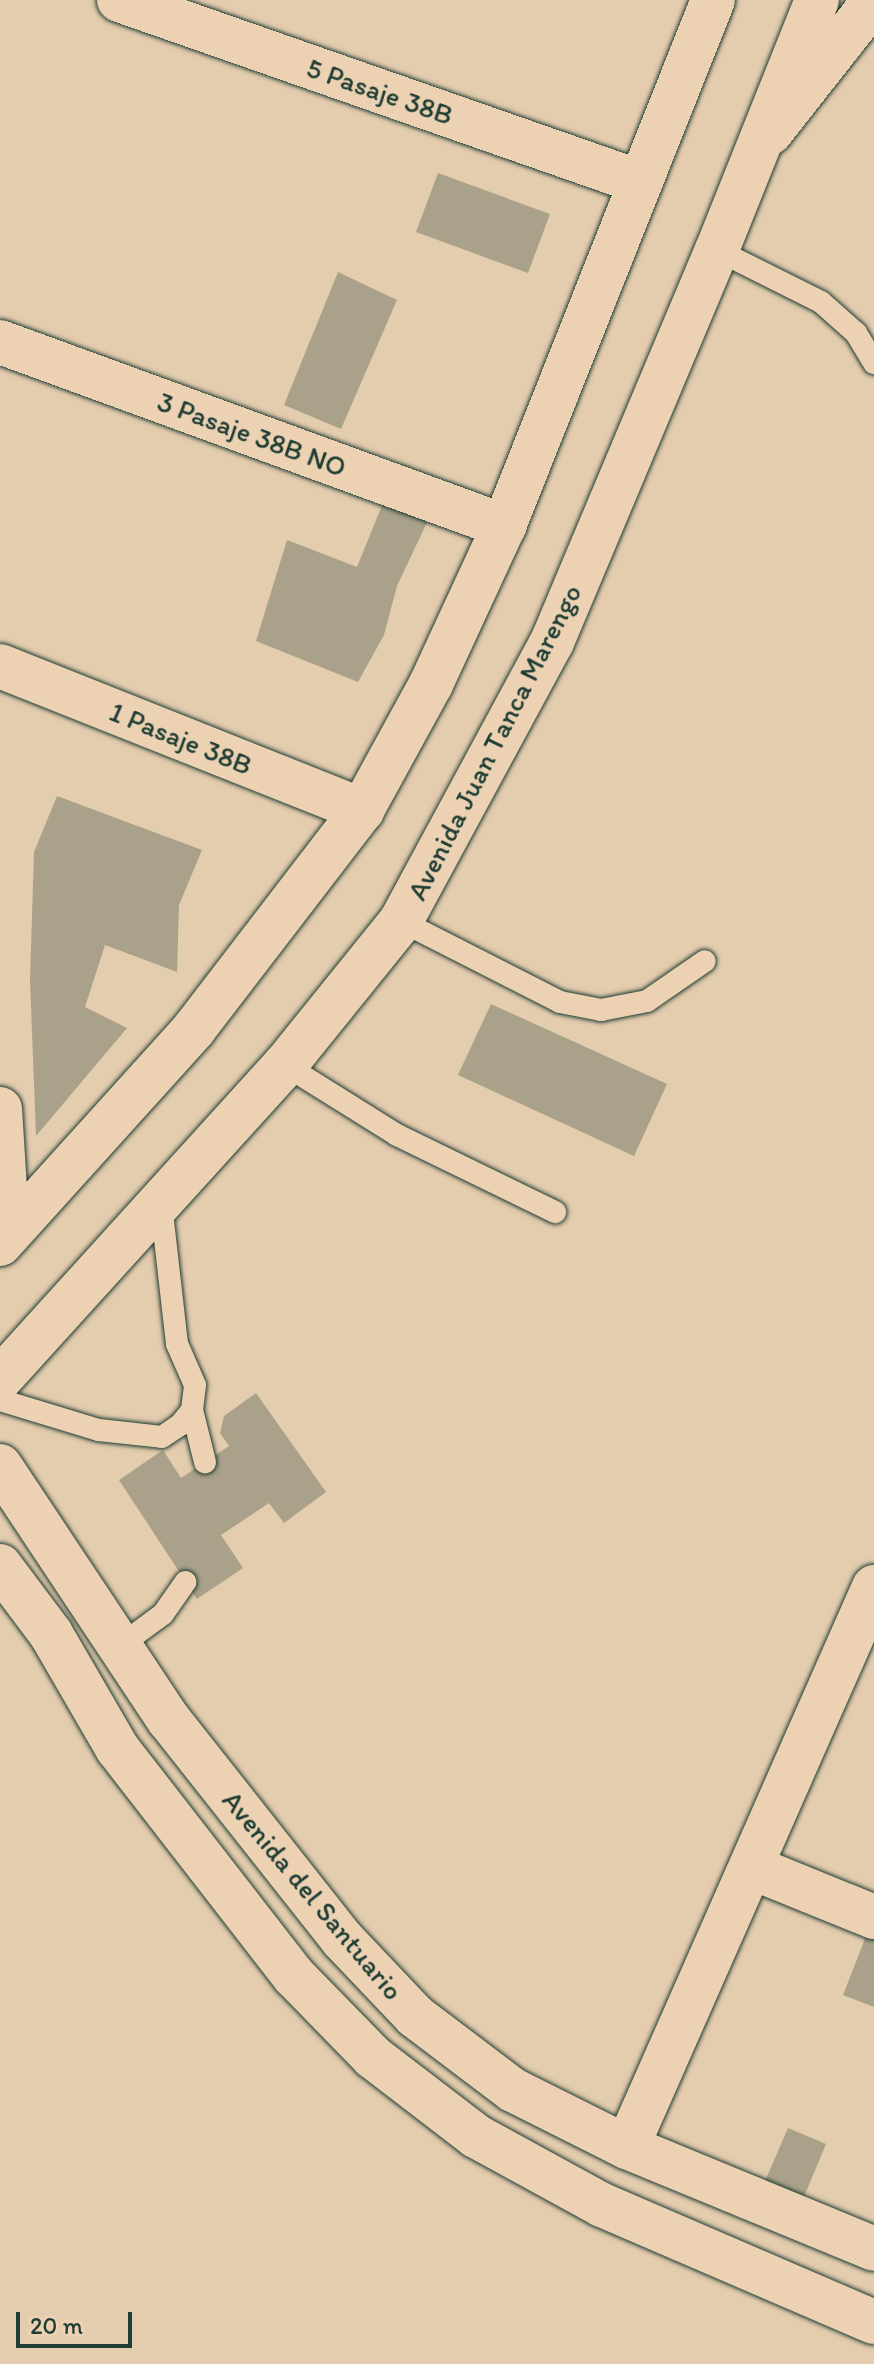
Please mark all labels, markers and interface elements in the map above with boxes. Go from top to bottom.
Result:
street label: 5 Pasaje 38B [303,50,457,132]
street label: 3 Pasaje 38B NO [153,384,351,484]
street label: Avenida Juan Tanca Marengo [400,580,588,904]
street label: 1 Pasaje 38B [105,694,257,782]
street label: Avenida del Santuario [215,1783,411,2007]
scale bar [20,2296,136,2346]
text: 20 m [30,2311,83,2340]

